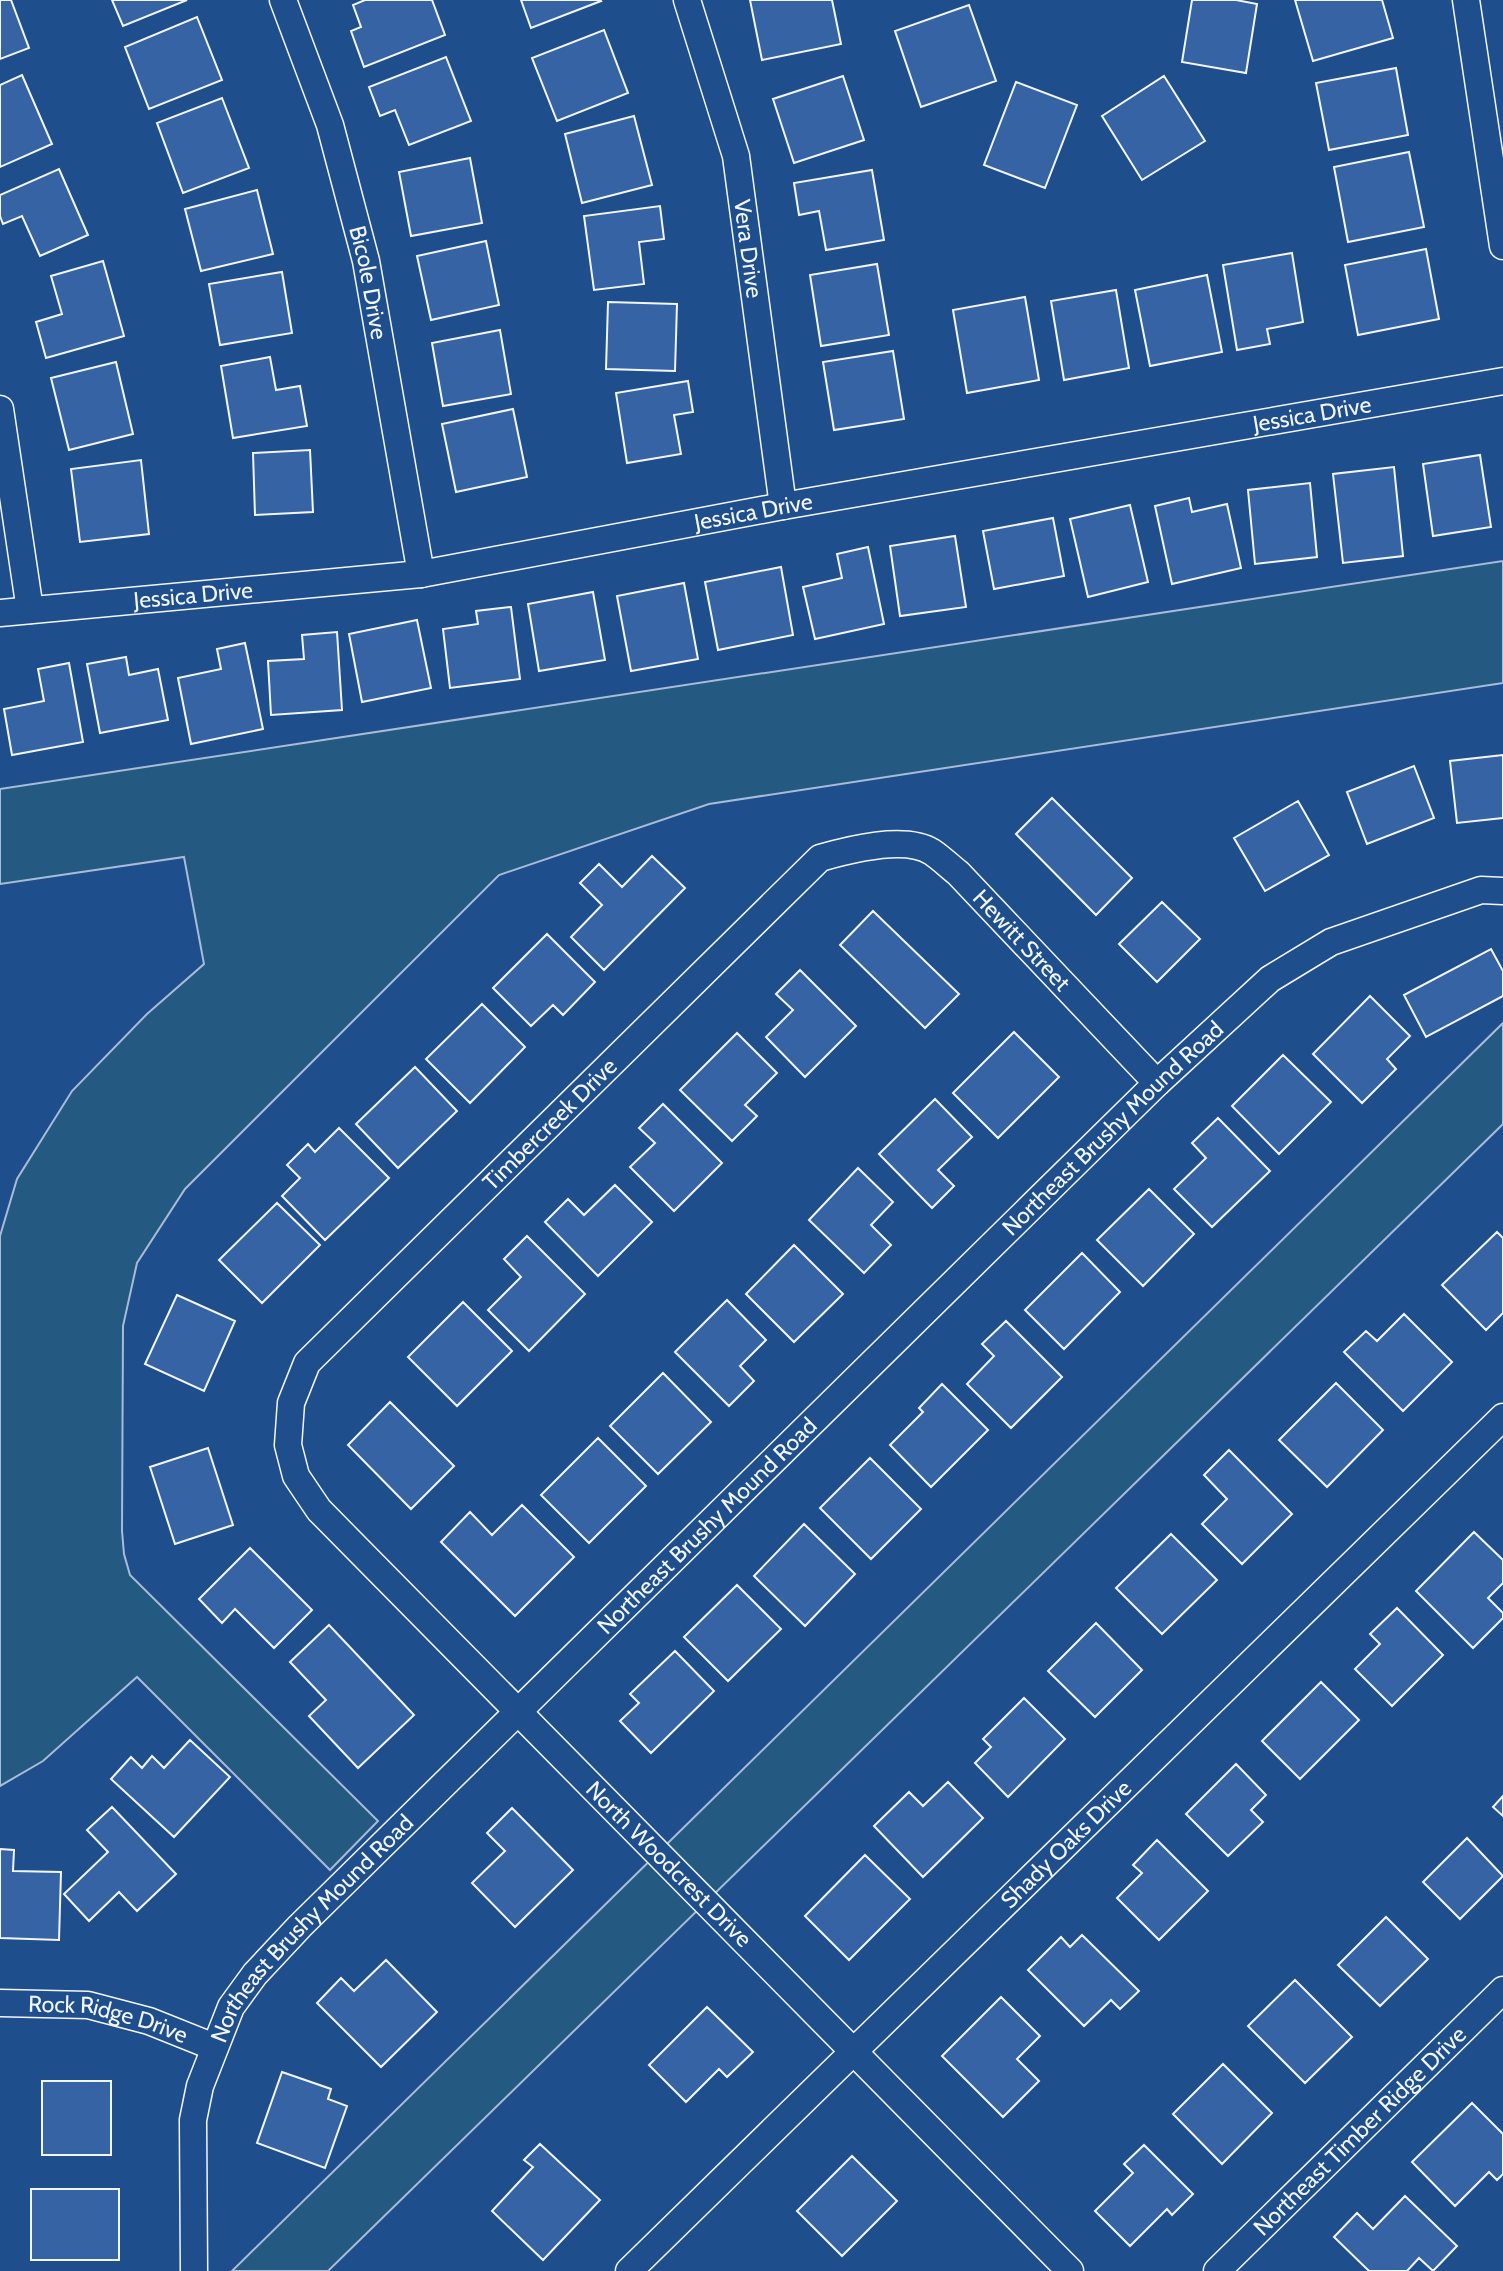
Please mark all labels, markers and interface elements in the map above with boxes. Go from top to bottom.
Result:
street label: Vera Drive [728,198,769,300]
street label: Bicole Drive [343,223,394,342]
street label: Jessica Drive [1250,390,1373,438]
street label: Jessica Drive [691,487,815,537]
street label: Jessica Drive [131,576,254,615]
street label: Hewitt Street [967,884,1076,997]
street label: Northeast Brushy Mound Road [996,1015,1229,1241]
street label: Timbercreek Drive [477,1052,623,1196]
street label: Northeast Brushy Mound Road [591,1412,822,1640]
street label: Shady Oaks Drive [995,1774,1137,1914]
street label: North Woodcrest Drive [580,1775,758,1953]
street label: Northeast Brushy Mound Road [204,1809,419,2046]
street label: Rock Ridge Drive [28,1990,192,2049]
street label: Northeast Timber Ridge Drive [1248,2020,1472,2241]

